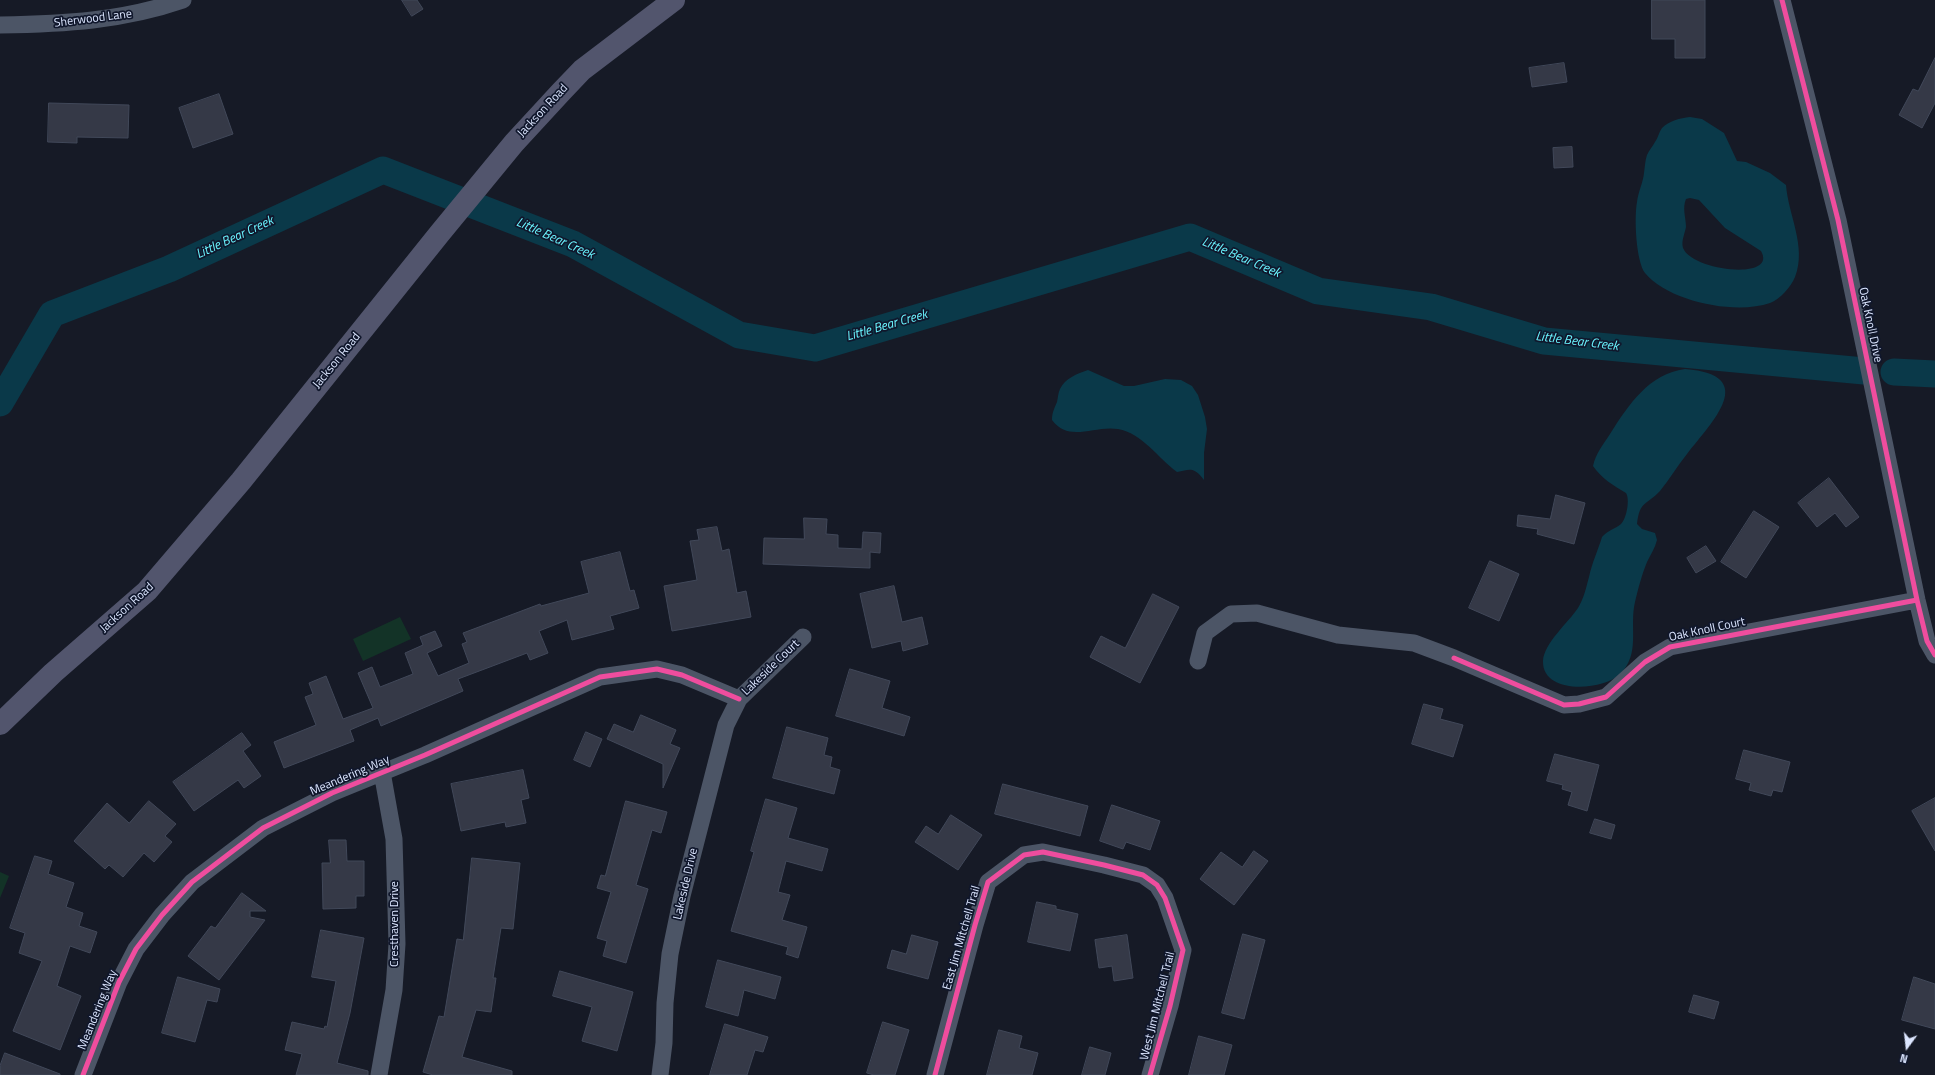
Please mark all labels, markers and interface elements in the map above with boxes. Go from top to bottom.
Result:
street label: Sherwood Lane [53,7,133,31]
street label: Jackson Road [515,81,571,141]
water label: Little Bear Creek [194,213,276,263]
water label: Little Bear Creek [514,215,596,263]
water label: Little Bear Creek [1200,235,1282,281]
street label: Oak Knoll Drive [1855,286,1885,364]
water label: Little Bear Creek [845,307,929,345]
water label: Little Bear Creek [1535,329,1619,355]
street label: Jackson Road [310,330,364,392]
street label: Jackson Road [97,580,157,636]
street label: Oak Knoll Court [1668,615,1746,645]
street label: Lakeside Court [739,637,803,699]
street label: Meandering Way [308,753,392,799]
street label: Lakeside Drive [671,847,701,921]
street label: Cresthaven Drive [388,881,402,967]
street label: East Jim Mitchell Trail [940,884,984,992]
street label: West Jim Mitchell Trail [1138,950,1178,1062]
street label: Meandering Way [75,968,121,1052]
north arrow [1887,1027,1927,1067]
text: N [1898,1050,1910,1067]

